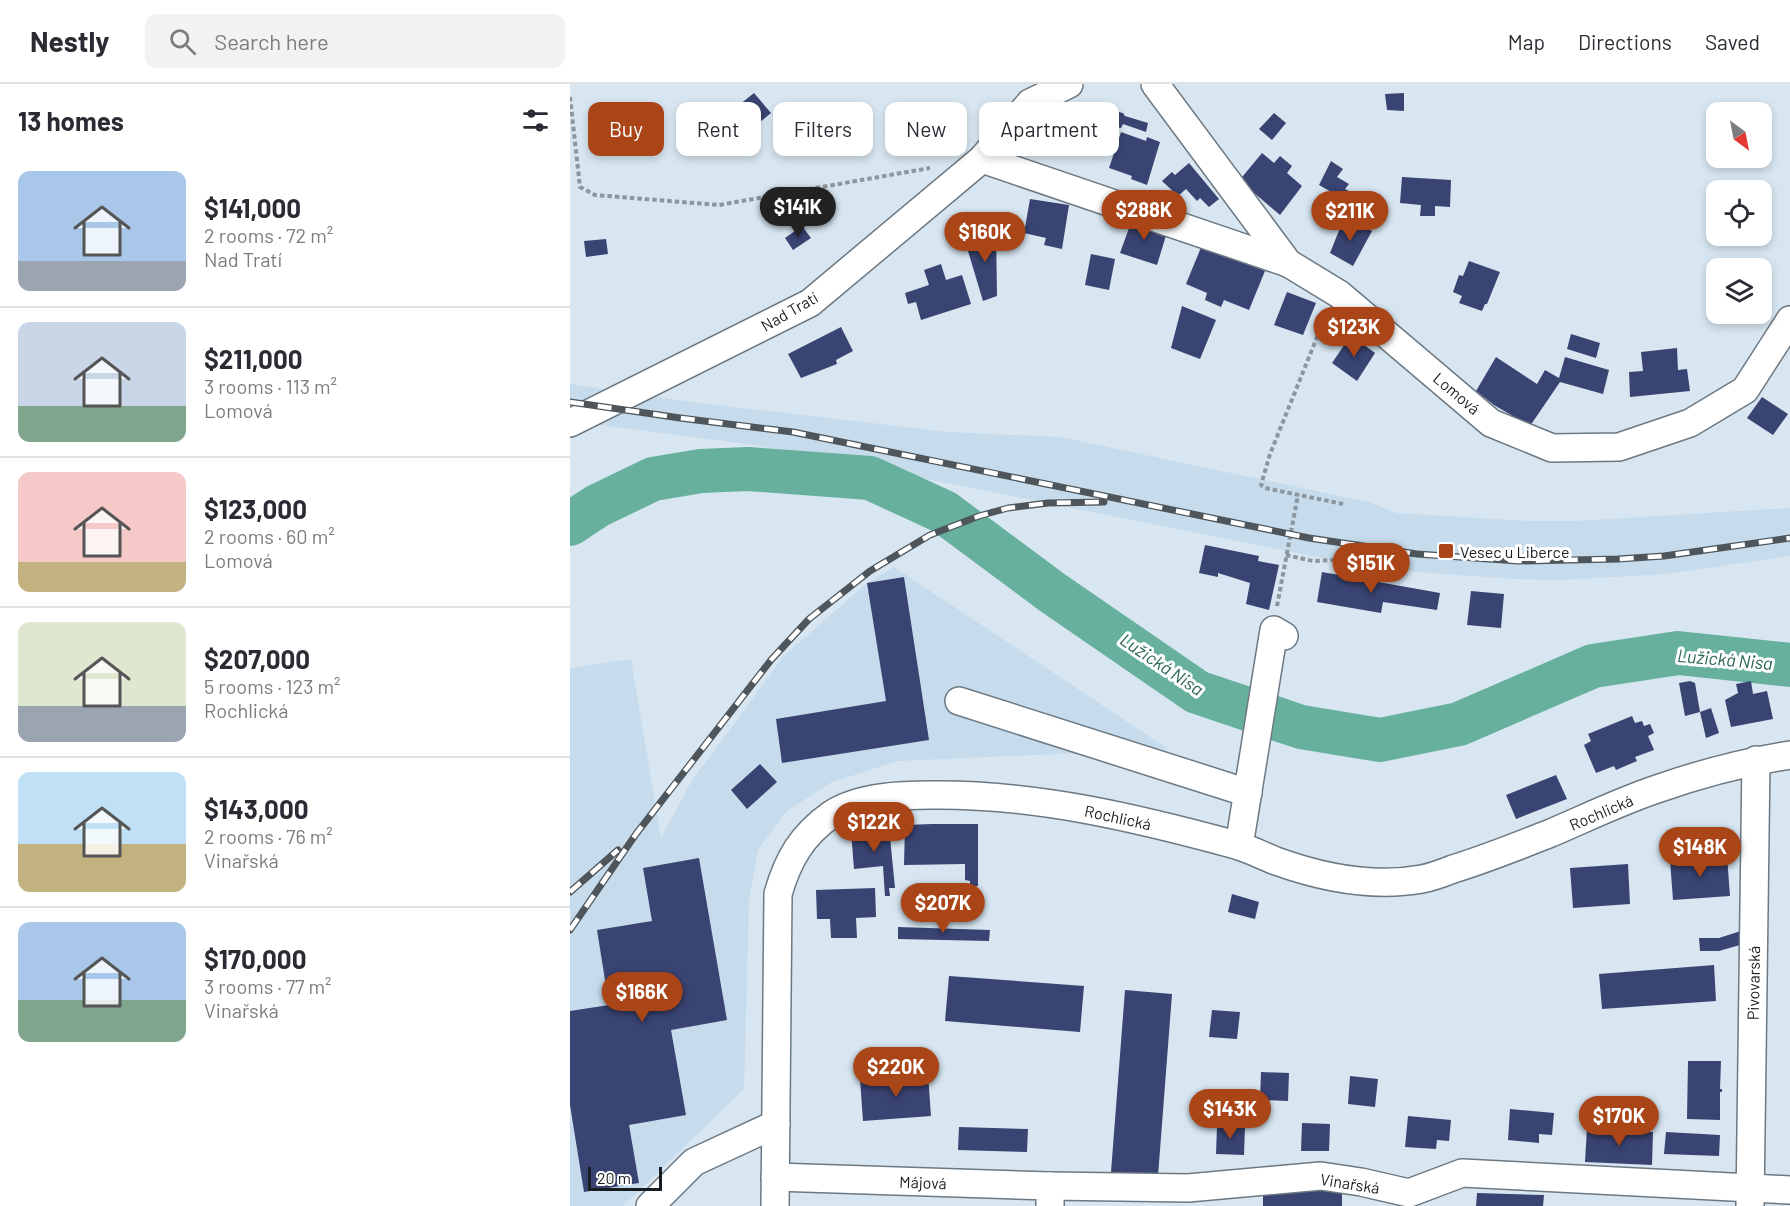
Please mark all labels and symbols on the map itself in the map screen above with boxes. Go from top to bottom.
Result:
north arrow [1706,102,1772,168]
pin: $141K [756,187,840,238]
pin: $288K [1102,190,1186,241]
pin: $211K [1308,191,1392,242]
pin: $160K [943,212,1027,263]
street label: Nad Tratí [757,287,821,335]
pin: $123K [1312,307,1396,358]
street label: Lomová [1430,368,1484,418]
marker: Vesec u Liberce [1437,542,1455,560]
place label: Vesec u Liberce [1460,542,1569,561]
pin: $151K [1329,543,1413,594]
water label: Lužická Nisa [1116,628,1208,700]
water label: Lužická Nisa [1676,644,1774,674]
street label: Rochlická [1566,790,1636,834]
street label: Rochlická [1083,801,1153,833]
pin: $122K [832,802,916,853]
pin: $148K [1658,827,1742,878]
pin: $207K [901,883,985,934]
street label: Pivovarská [1743,946,1763,1020]
pin: $166K [600,972,684,1023]
pin: $220K [854,1047,938,1098]
pin: $143K [1188,1089,1272,1140]
pin: $170K [1577,1096,1661,1147]
scale bar [588,1164,662,1192]
street label: Vinařská [1319,1169,1381,1197]
street label: Májová [899,1172,947,1192]

